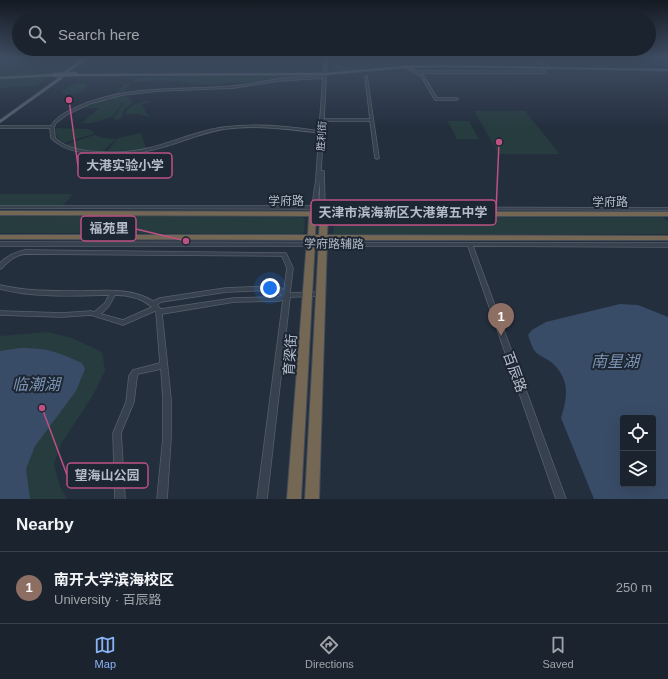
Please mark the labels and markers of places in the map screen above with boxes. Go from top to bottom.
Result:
callout: 大港实验小学 [78,153,172,178]
callout: 天津市滨海新区大港第五中学 [311,200,496,225]
callout: 福苑里 [81,216,136,241]
pin: 1 [488,303,514,336]
callout: 望海山公园 [67,463,148,488]

